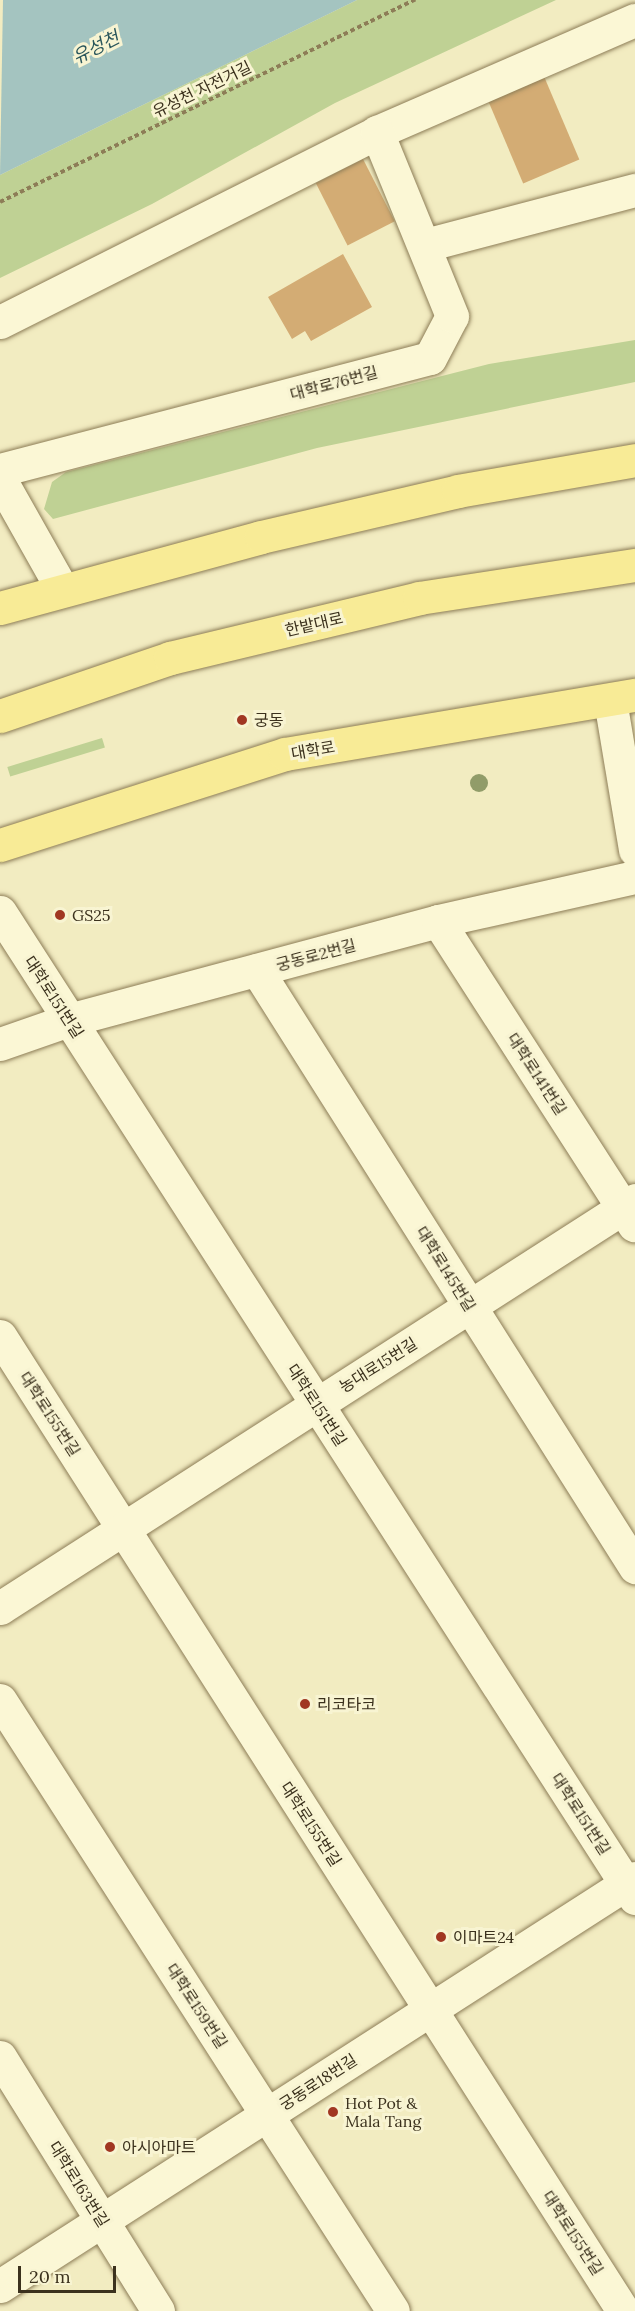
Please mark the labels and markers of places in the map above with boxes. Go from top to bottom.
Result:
place label: 궁동 [254,710,283,730]
marker: 궁동 [235,713,249,727]
place label: GS25 [72,905,111,925]
marker: GS25 [53,908,67,922]
place label: 리코타코 [317,1694,376,1714]
marker: 리코타코 [298,1697,312,1711]
place label: 이마트24 [453,1927,514,1947]
marker: 이마트24 [434,1930,448,1944]
place label: Hot Pot & Mala Tang [345,2093,421,2131]
marker: Hot Pot & Mala Tang [326,2105,340,2119]
place label: 아시아마트 [122,2137,196,2157]
marker: 아시아마트 [103,2140,117,2154]

